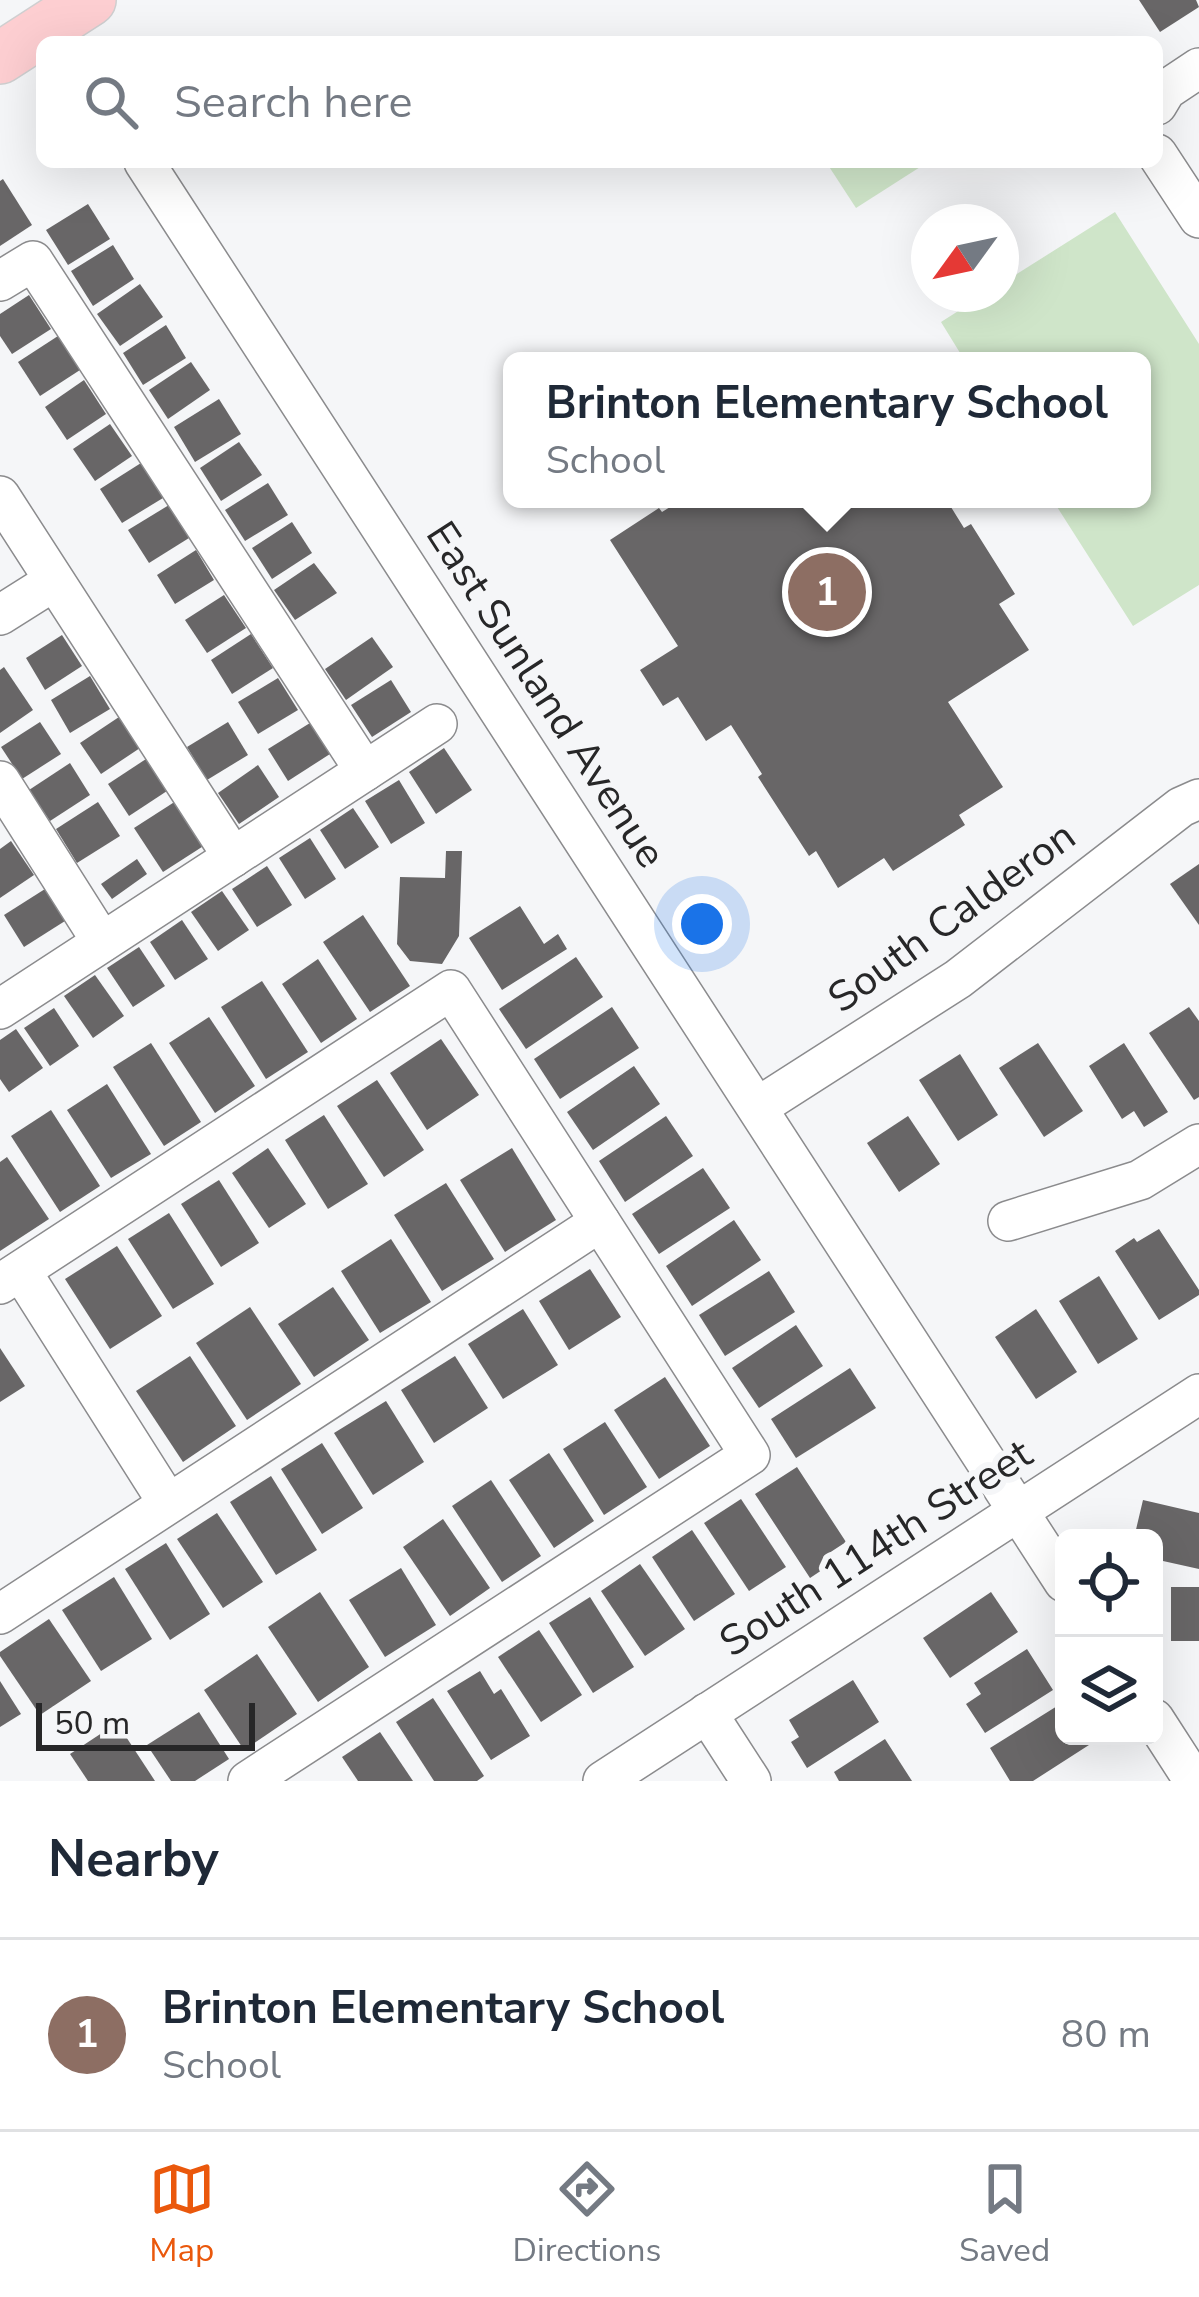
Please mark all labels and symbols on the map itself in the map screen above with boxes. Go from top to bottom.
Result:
north arrow [911,204,1019,312]
street label: East Sunland Avenue [412,511,679,879]
pin: 1 [788,547,866,637]
street label: South Calderon [817,808,1087,1026]
your location [672,894,732,954]
street label: South 114th Street [709,1426,1043,1671]
scale bar [36,1697,255,1750]

